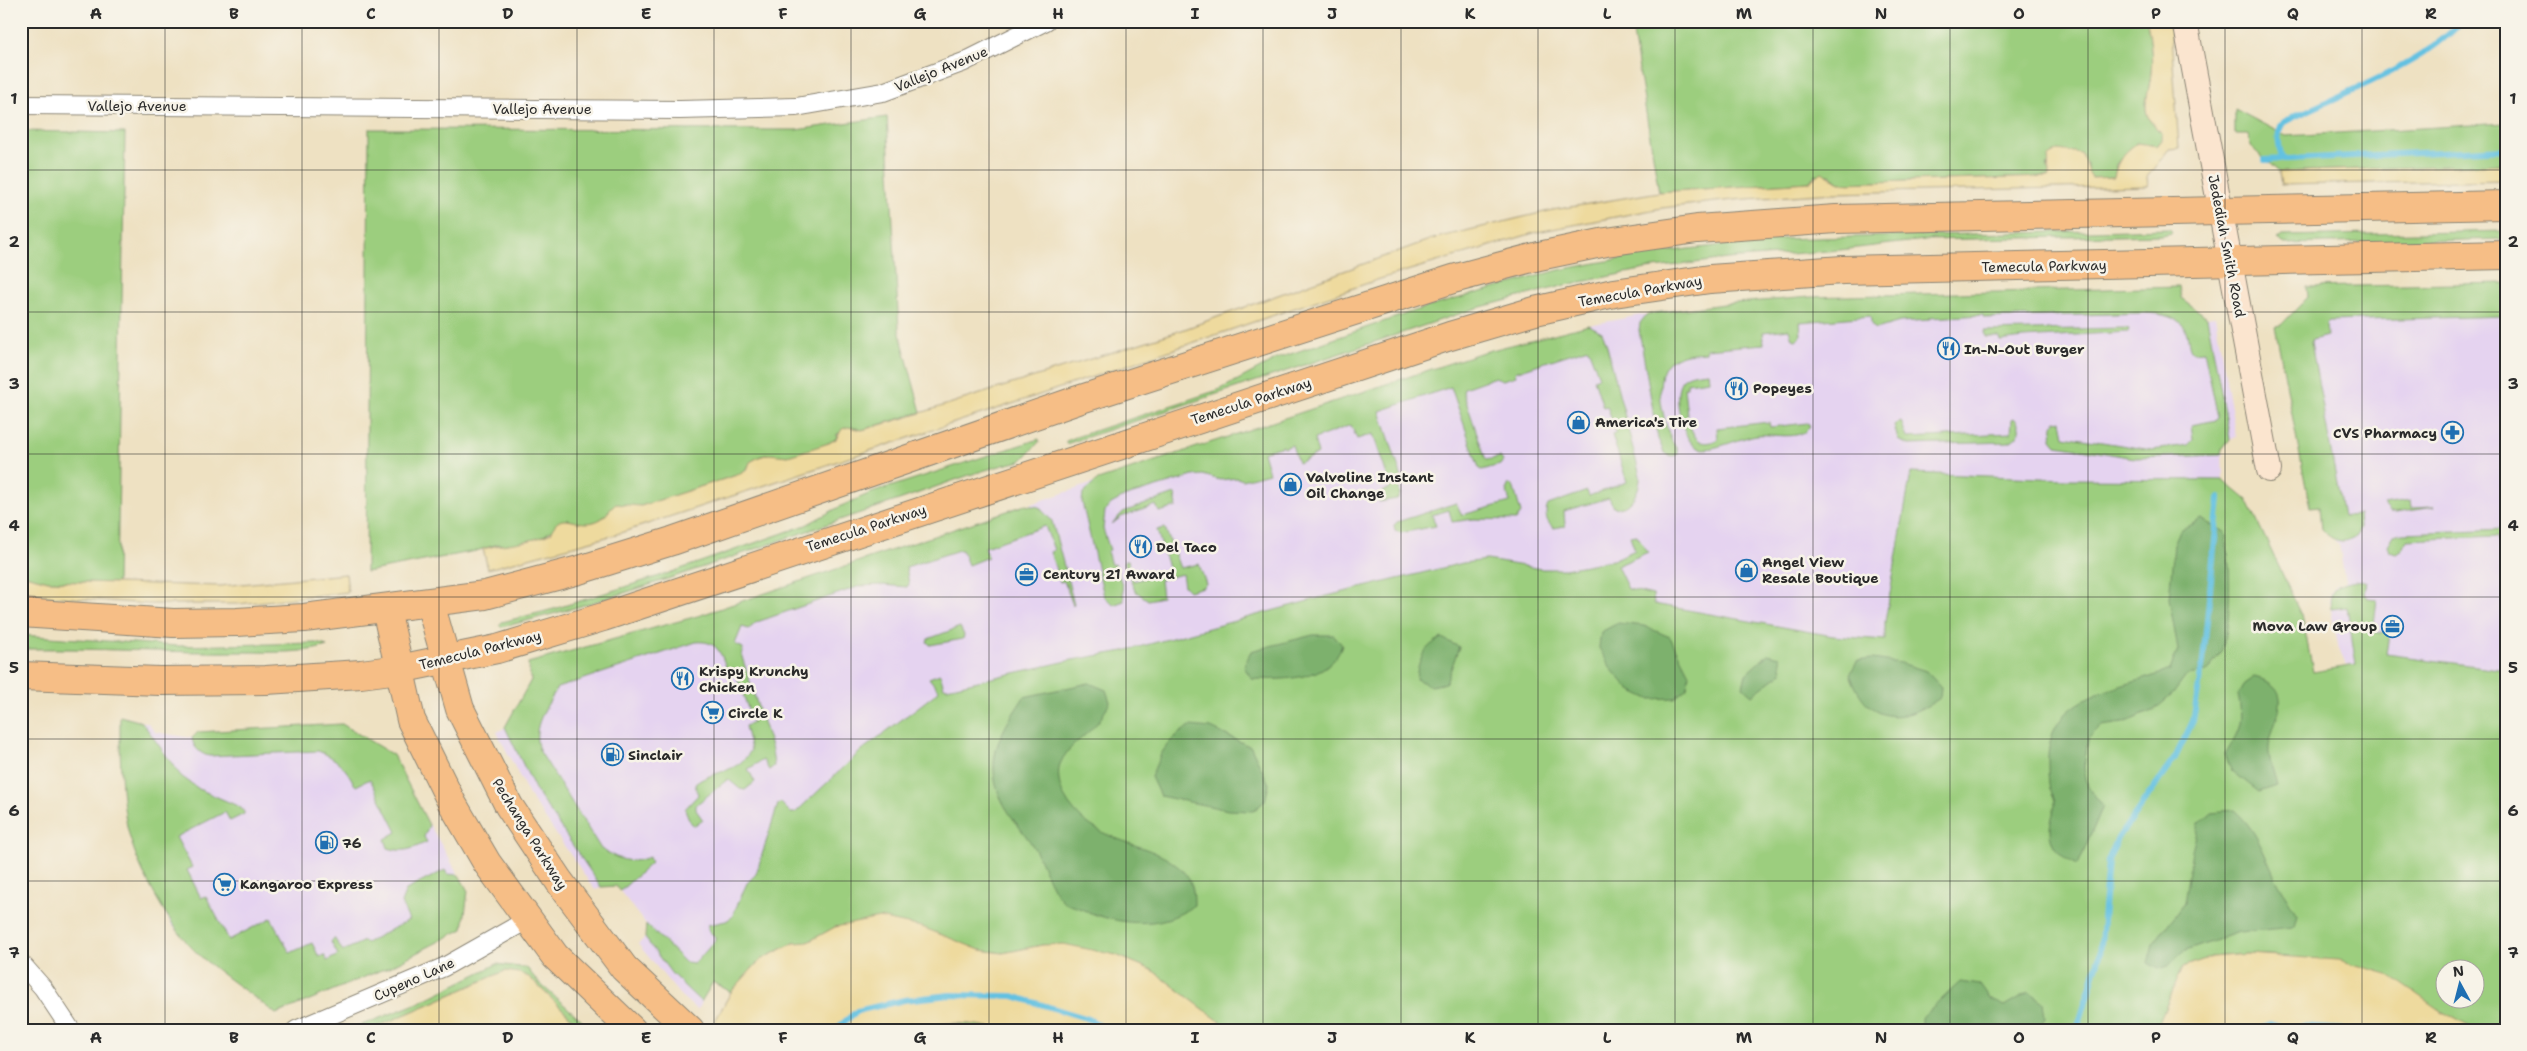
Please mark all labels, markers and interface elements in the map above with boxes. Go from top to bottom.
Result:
text: A [90,3,102,24]
text: B [229,3,239,24]
text: C [366,3,376,24]
text: D [502,3,514,24]
text: E [641,3,651,24]
text: F [778,3,788,24]
text: G [914,3,927,24]
text: H [1052,3,1064,24]
text: I [1191,3,1200,24]
text: J [1327,3,1337,24]
text: K [1465,3,1476,24]
text: L [1603,3,1612,24]
text: M [1736,3,1753,24]
text: N [1875,3,1887,24]
text: O [2013,3,2025,24]
text: P [2151,3,2161,24]
text: Q [2287,3,2299,24]
text: R [2425,3,2437,24]
street label: Vallejo Avenue [892,42,990,96]
text: 1 [10,88,18,109]
text: 1 [2509,88,2517,109]
street label: Vallejo Avenue [87,97,187,115]
street label: Vallejo Avenue [492,100,592,118]
street label: Jedediah Smith Road [2204,173,2250,319]
text: 2 [8,231,20,252]
text: 2 [2507,231,2519,252]
street label: Temecula Parkway [1981,256,2107,276]
street label: Temecula Parkway [1577,271,1703,311]
restaurant icon: In-N-Out Burger [1936,337,1960,361]
place label: In-N-Out Burger [1964,340,2085,358]
text: 3 [8,373,20,394]
street label: Temecula Parkway [1189,373,1313,429]
text: 3 [2507,373,2519,394]
restaurant icon: Popeyes [1725,376,1749,400]
place label: Popeyes [1753,379,1812,397]
shop icon: America's Tire [1567,410,1591,434]
place label: America's Tire [1595,413,1697,431]
pharmacy icon: CVS Pharmacy [2441,421,2465,445]
place label: CVS Pharmacy [2333,424,2437,442]
place label: Valvoline Instant Oil Change [1306,468,1434,502]
shop icon: Valvoline Instant Oil Change [1278,473,1302,497]
street label: Temecula Parkway [804,500,928,556]
text: 4 [8,515,20,536]
text: 4 [2507,515,2519,536]
restaurant icon: Del Taco [1128,535,1152,559]
place label: Del Taco [1156,538,1217,556]
place label: Angel View Resale Boutique [1762,553,1879,587]
shop icon: Angel View Resale Boutique [1734,558,1758,582]
office icon: Century 21 Award [1015,562,1039,586]
place label: Century 21 Award [1043,565,1175,583]
office icon: Mova Law Group [2381,614,2405,638]
place label: Mova Law Group [2252,617,2377,635]
street label: Temecula Parkway [417,626,543,674]
text: 5 [9,657,19,678]
text: 5 [2508,657,2518,678]
place label: Krispy Krunchy Chicken [699,662,809,696]
restaurant icon: Krispy Krunchy Chicken [671,667,695,691]
supermarket icon: Circle K [700,701,724,725]
place label: Circle K [728,704,783,722]
fuel station icon: Sinclair [600,743,624,767]
place label: Sinclair [628,746,683,764]
street label: Pechanga Parkway [488,775,572,893]
text: 6 [8,800,20,821]
text: 6 [2507,800,2519,821]
fuel station icon: 76 [314,831,338,855]
place label: 76 [342,834,362,852]
supermarket icon: Kangaroo Express [212,872,236,896]
place label: Kangaroo Express [240,875,373,893]
text: 7 [8,942,20,963]
text: 7 [2507,942,2519,963]
street label: Cupeno Lane [371,953,457,1005]
north arrow [2434,958,2484,1008]
text: N [2452,961,2465,981]
text: A [90,1027,102,1048]
text: B [229,1027,239,1048]
text: C [366,1027,376,1048]
text: D [502,1027,514,1048]
text: E [641,1027,651,1048]
text: F [778,1027,788,1048]
text: G [914,1027,927,1048]
text: H [1052,1027,1064,1048]
text: I [1191,1027,1200,1048]
text: J [1327,1027,1337,1048]
text: K [1465,1027,1476,1048]
text: L [1603,1027,1612,1048]
text: M [1736,1027,1753,1048]
text: N [1875,1027,1887,1048]
text: O [2013,1027,2025,1048]
text: P [2151,1027,2161,1048]
text: Q [2287,1027,2299,1048]
text: R [2425,1027,2437,1048]

